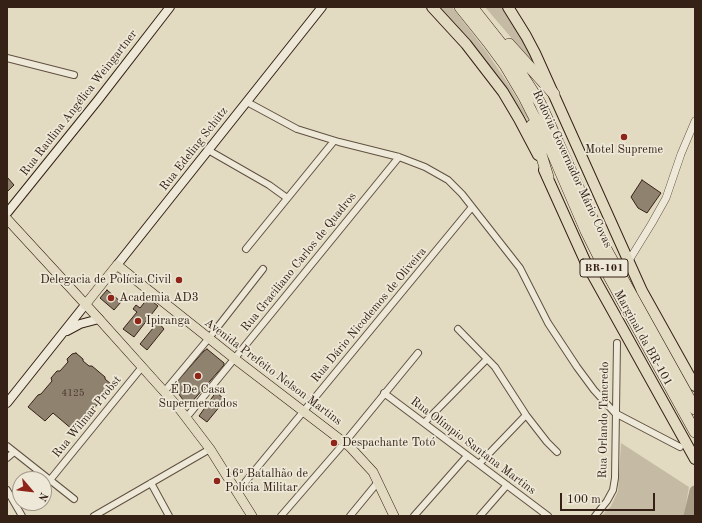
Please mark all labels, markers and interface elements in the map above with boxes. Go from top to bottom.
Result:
street label: Rua Raulina Angélica Weingartner [17,27,141,179]
street label: Rodovia Governador Mário Covas [529,88,615,250]
street label: Rua Edeling Schütz [157,104,231,194]
marker: Motel Supreme [619,132,629,142]
place label: Motel Supreme [585,143,663,157]
street label: Rua Graciliano Carlos de Quadros [238,189,360,335]
street label: Rua Dário Nicodemos de Oliveira [308,245,430,385]
road number: BR-101 [580,259,628,277]
place label: Delegacia de Polícia Civil [40,273,171,287]
marker: Delegacia de Polícia Civil [174,275,184,285]
street label: Marginal da BR-101 [611,288,675,388]
place label: Academia AD3 [119,291,199,305]
marker: Academia AD3 [106,293,116,303]
place label: Ipiranga [146,314,190,328]
street label: Avenida Prefeito Nelson Martins [201,315,345,429]
marker: Ipiranga [133,316,143,326]
street label: Rua Orlando Tancredo [596,361,612,479]
marker: É De Casa Supermercados [193,371,203,381]
street label: Rua Wilmar Probst [50,373,124,461]
place label: É De Casa Supermercados [158,383,238,411]
house number: 4125 [61,387,85,399]
street label: Rua Olímpio Santana Martins [407,394,539,498]
place label: Despachante Totó [342,436,435,450]
marker: Despachante Totó [329,438,339,448]
place label: 16º Batalhão de Polícia Militar [225,467,308,495]
north arrow [12,471,52,511]
marker: 16º Batalhão de Polícia Militar [212,476,222,486]
scale bar [562,485,657,511]
text: N [35,490,49,503]
text: 100 m [567,494,601,506]

